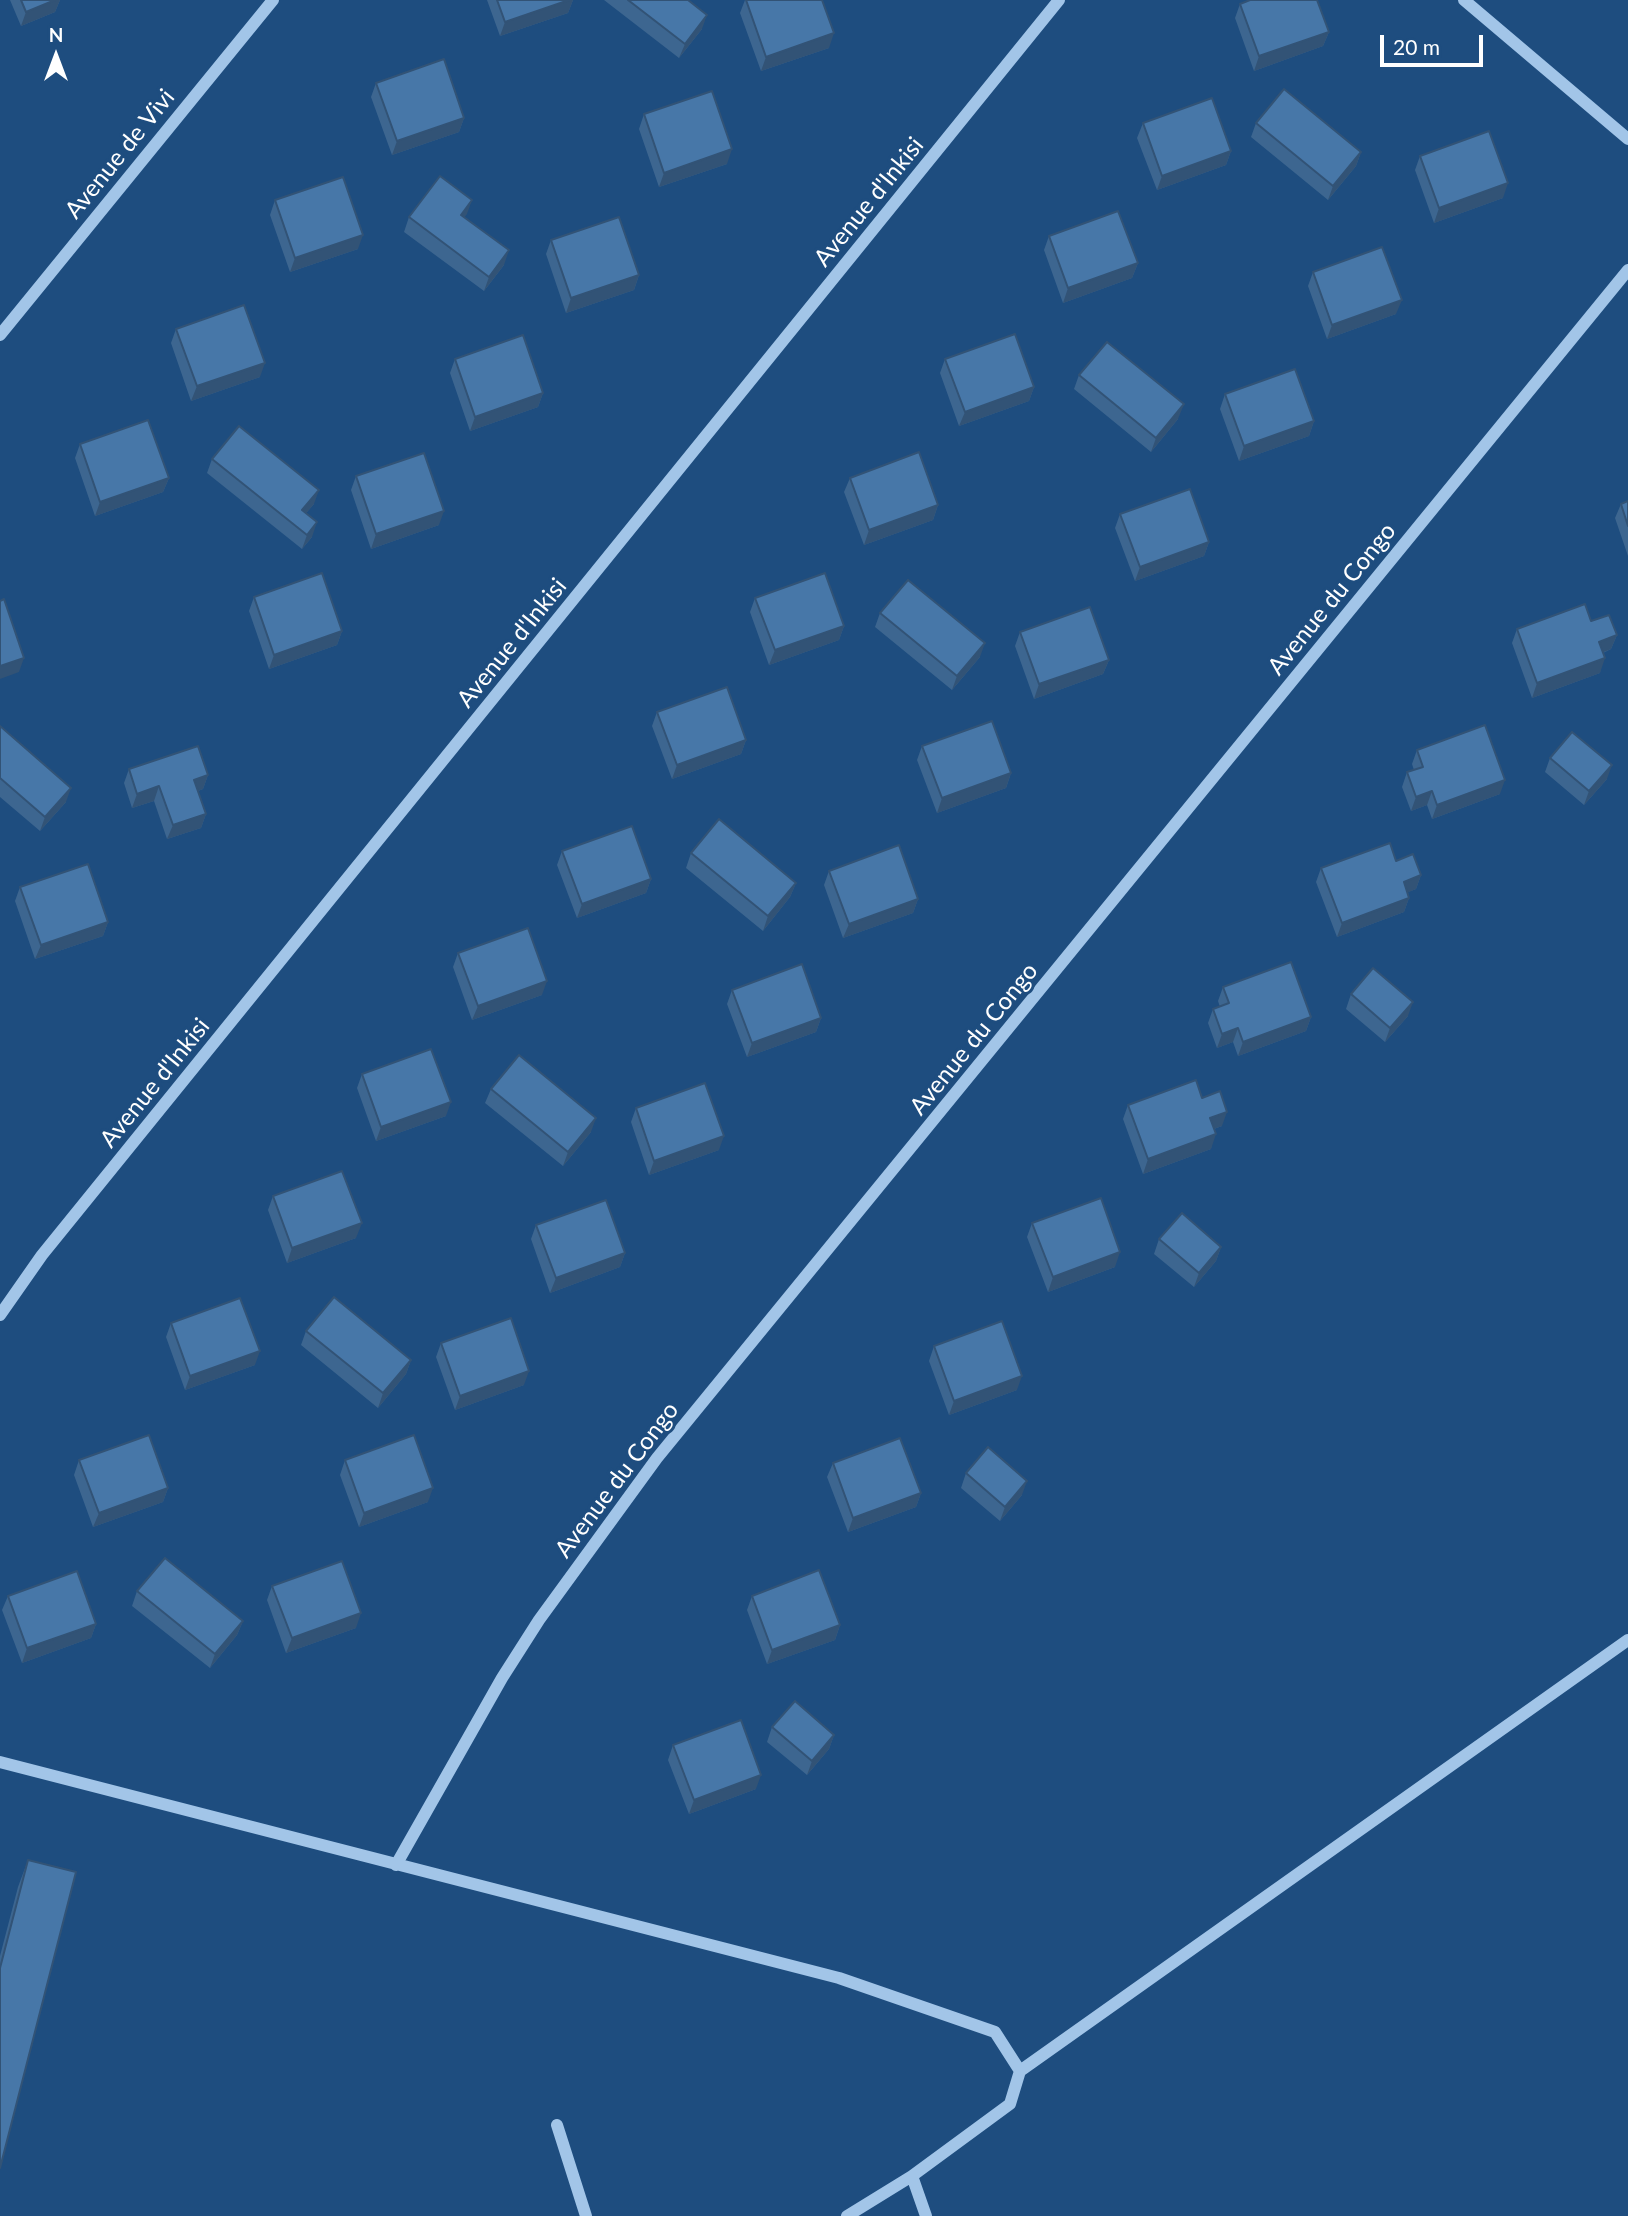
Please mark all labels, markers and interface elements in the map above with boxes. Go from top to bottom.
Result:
north arrow [21,21,91,91]
scale bar [1383,21,1486,65]
text: N [49,23,63,46]
text: 20 m [1393,34,1440,59]
street label: Avenue de Vivi [59,84,181,224]
street label: Avenue d'Inkisi [808,132,930,272]
street label: Avenue du Congo [1262,517,1402,681]
street label: Avenue d'Inkisi [451,573,573,713]
street label: Avenue du Congo [904,957,1044,1121]
street label: Avenue d'Inkisi [94,1013,216,1153]
street label: Avenue du Congo [549,1397,685,1563]

